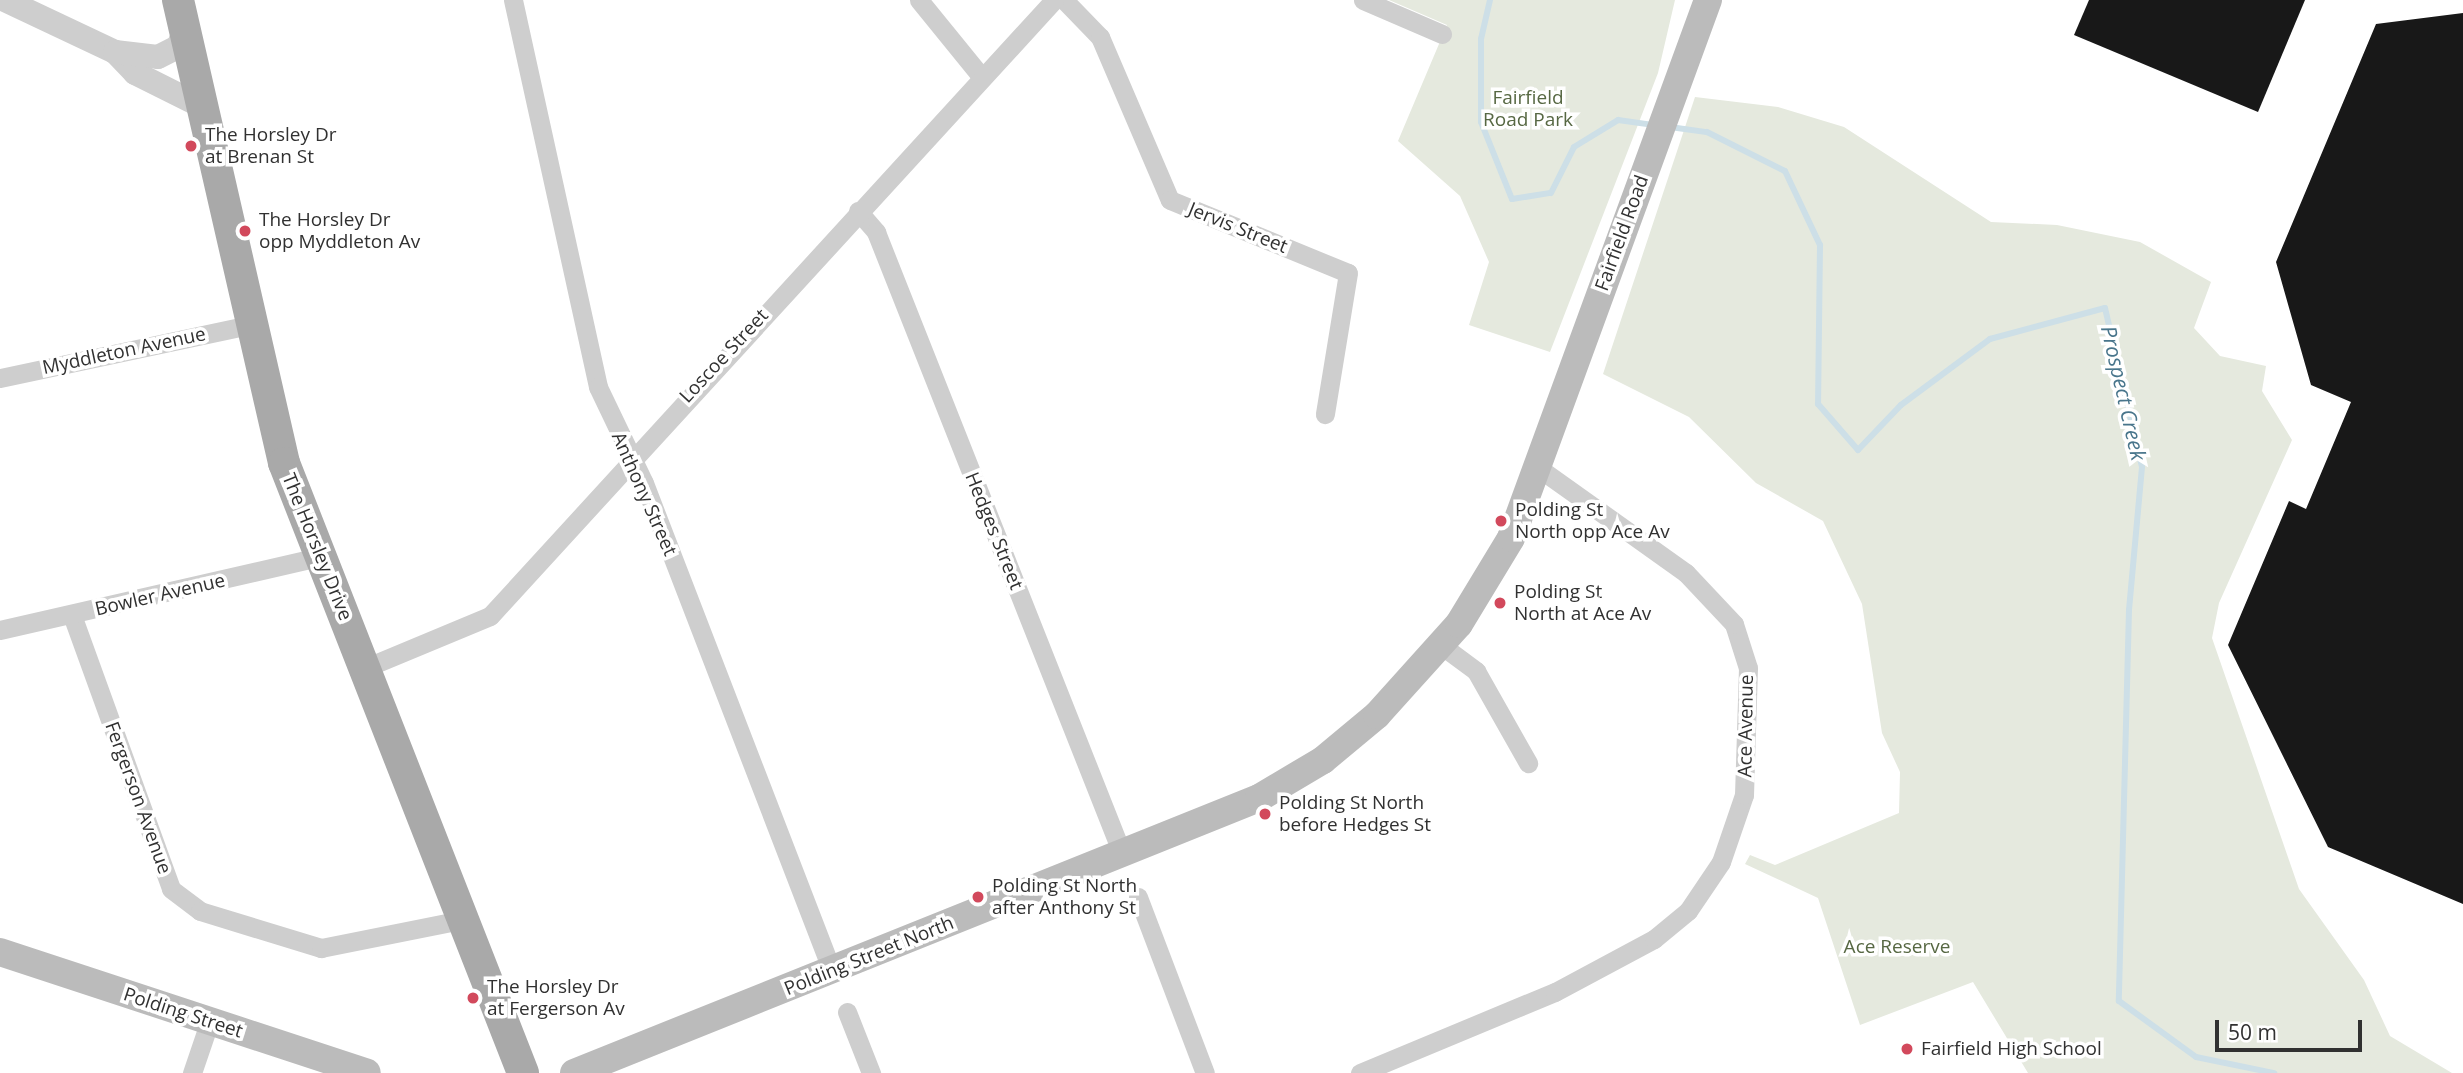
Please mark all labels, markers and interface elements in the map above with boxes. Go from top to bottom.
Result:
park label: Fairfield Road Park [1483,87,1573,131]
place label: The Horsley Dr at Brenan St [205,124,336,168]
marker: The Horsley Dr at Brenan St [183,138,199,154]
street label: Fairfield Road [1591,172,1653,294]
street label: Jervis Street [1185,198,1291,258]
place label: The Horsley Dr opp Myddleton Av [259,209,420,253]
marker: The Horsley Dr opp Myddleton Av [237,223,253,239]
street label: Loscoe Street [675,304,773,408]
street label: Myddleton Avenue [40,323,208,379]
water label: Prospect Creek [2096,323,2152,463]
street label: Anthony Street [607,429,681,559]
street label: Hedges Street [960,469,1028,593]
street label: The Horsley Drive [277,470,357,624]
place label: Polding St North opp Ace Av [1515,499,1670,543]
marker: Polding St North opp Ace Av [1493,513,1509,529]
street label: Bowler Avenue [93,569,227,621]
place label: Polding St North at Ace Av [1514,581,1651,625]
marker: Polding St North at Ace Av [1492,595,1508,611]
street label: Ace Avenue [1734,674,1758,778]
street label: Fergerson Avenue [100,719,176,877]
place label: Polding St North before Hedges St [1279,792,1431,836]
marker: Polding St North before Hedges St [1257,806,1273,822]
place label: Polding St North after Anthony St [992,875,1137,919]
marker: Polding St North after Anthony St [970,889,986,905]
street label: Polding Street North [781,912,957,1000]
park label: Ace Reserve [1844,936,1950,958]
place label: The Horsley Dr at Fergerson Av [487,976,625,1020]
street label: Polding Street [120,983,246,1043]
marker: The Horsley Dr at Fergerson Av [465,990,481,1006]
scale bar [2218,1006,2365,1050]
text: 50 m [2228,1018,2277,1046]
place label: Fairfield High School [1921,1038,2102,1060]
marker: Fairfield High School [1899,1041,1915,1057]

